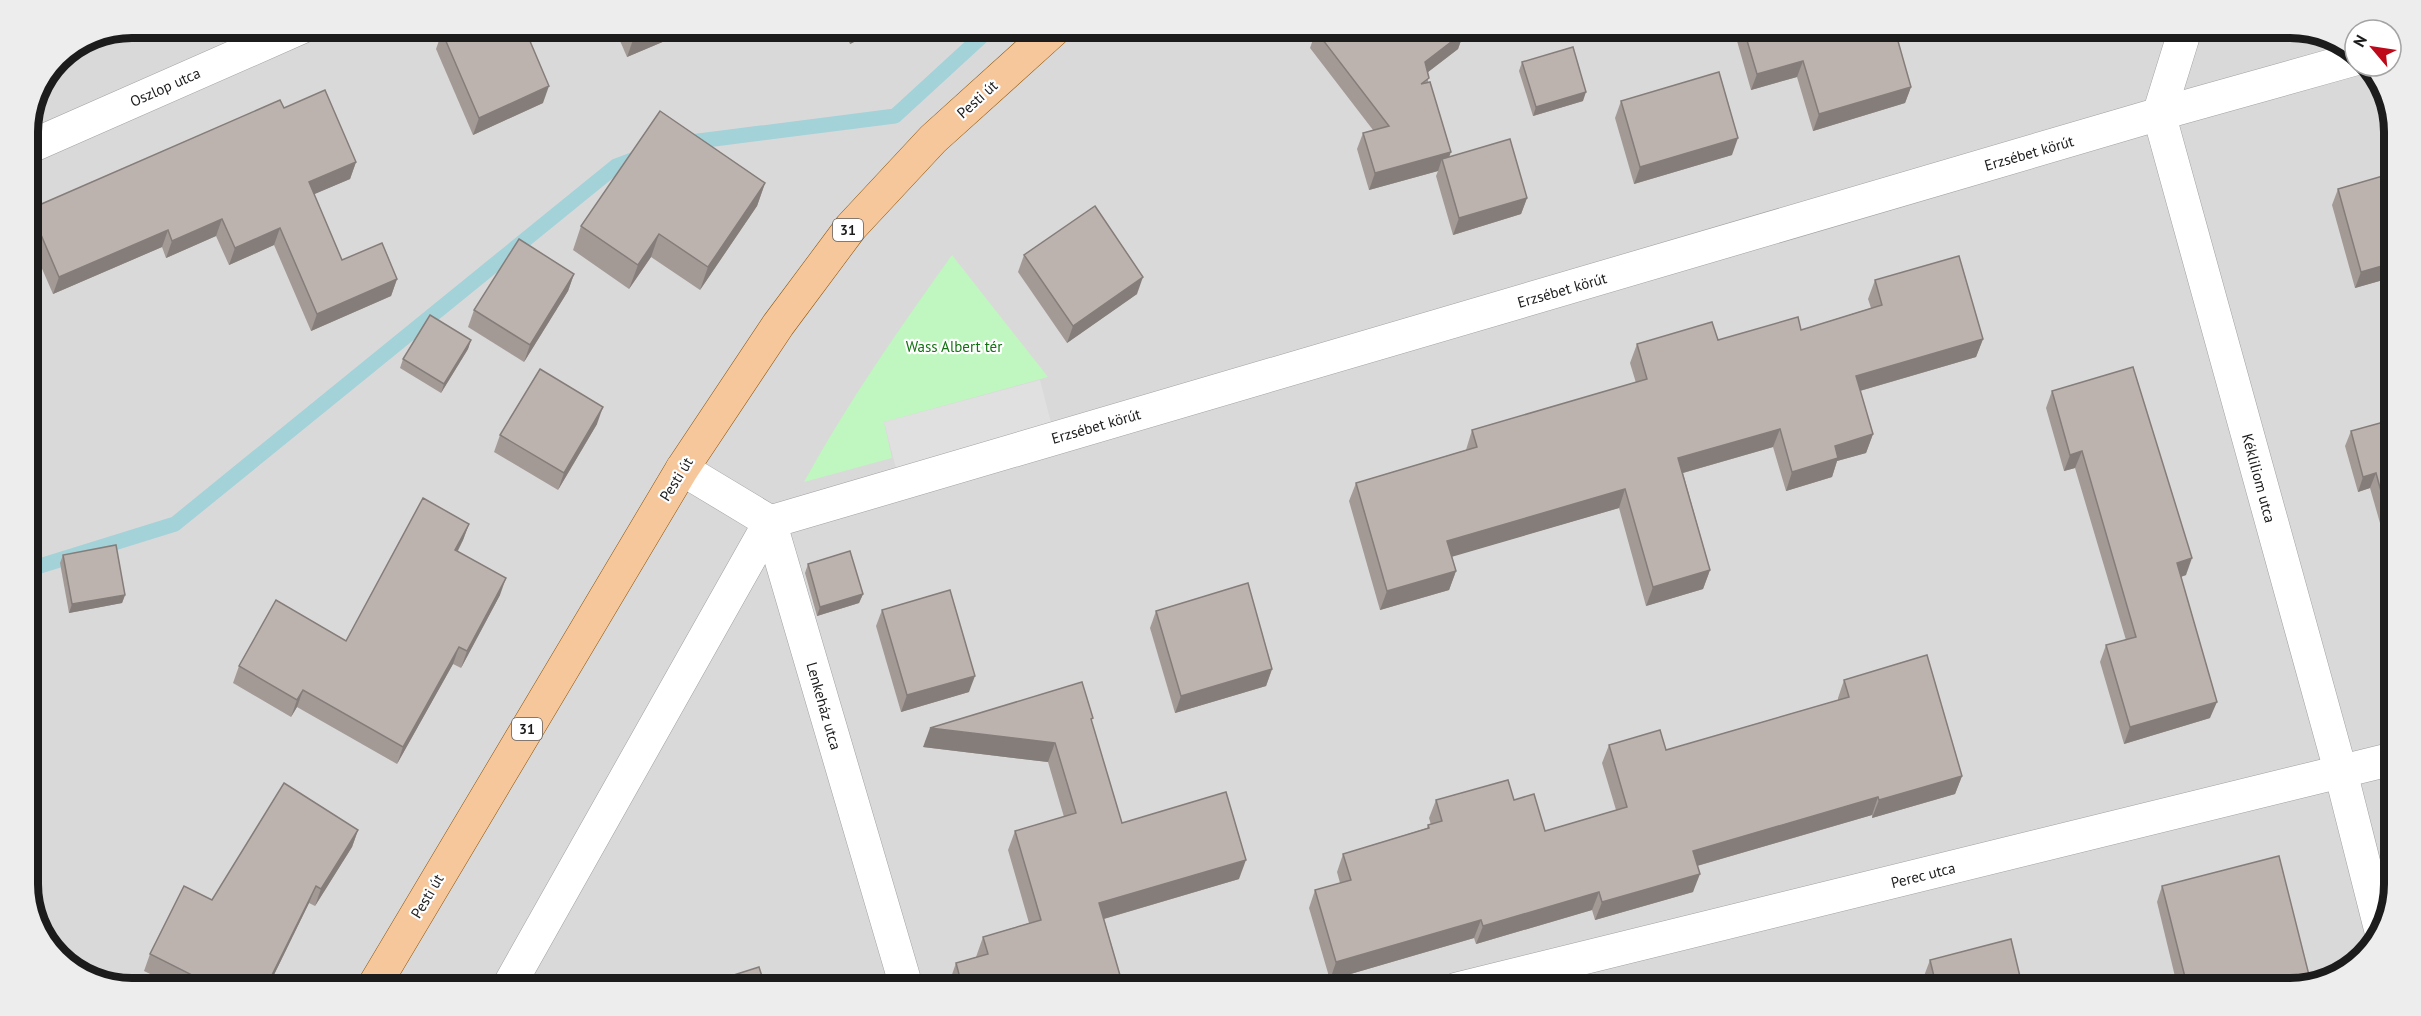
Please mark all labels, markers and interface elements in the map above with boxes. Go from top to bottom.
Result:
north arrow [2343,18,2403,78]
text: N [2349,31,2371,50]
street label: Oszlop utca [127,63,203,111]
street label: Pesti út [953,76,1001,122]
street label: Erzsébet körút [1982,131,2076,175]
road number: 31 [833,219,863,241]
street label: Erzsébet körút [1515,268,1609,312]
park label: Wass Albert tér [906,337,1002,356]
street label: Erzsébet körút [1049,404,1143,448]
street label: Kékliliom utca [2238,431,2280,525]
street label: Pesti út [655,454,697,504]
street label: Lenkeház utca [802,660,846,752]
road number: 31 [512,718,542,740]
street label: Perec utca [1889,858,1957,892]
street label: Pesti út [406,871,448,921]

